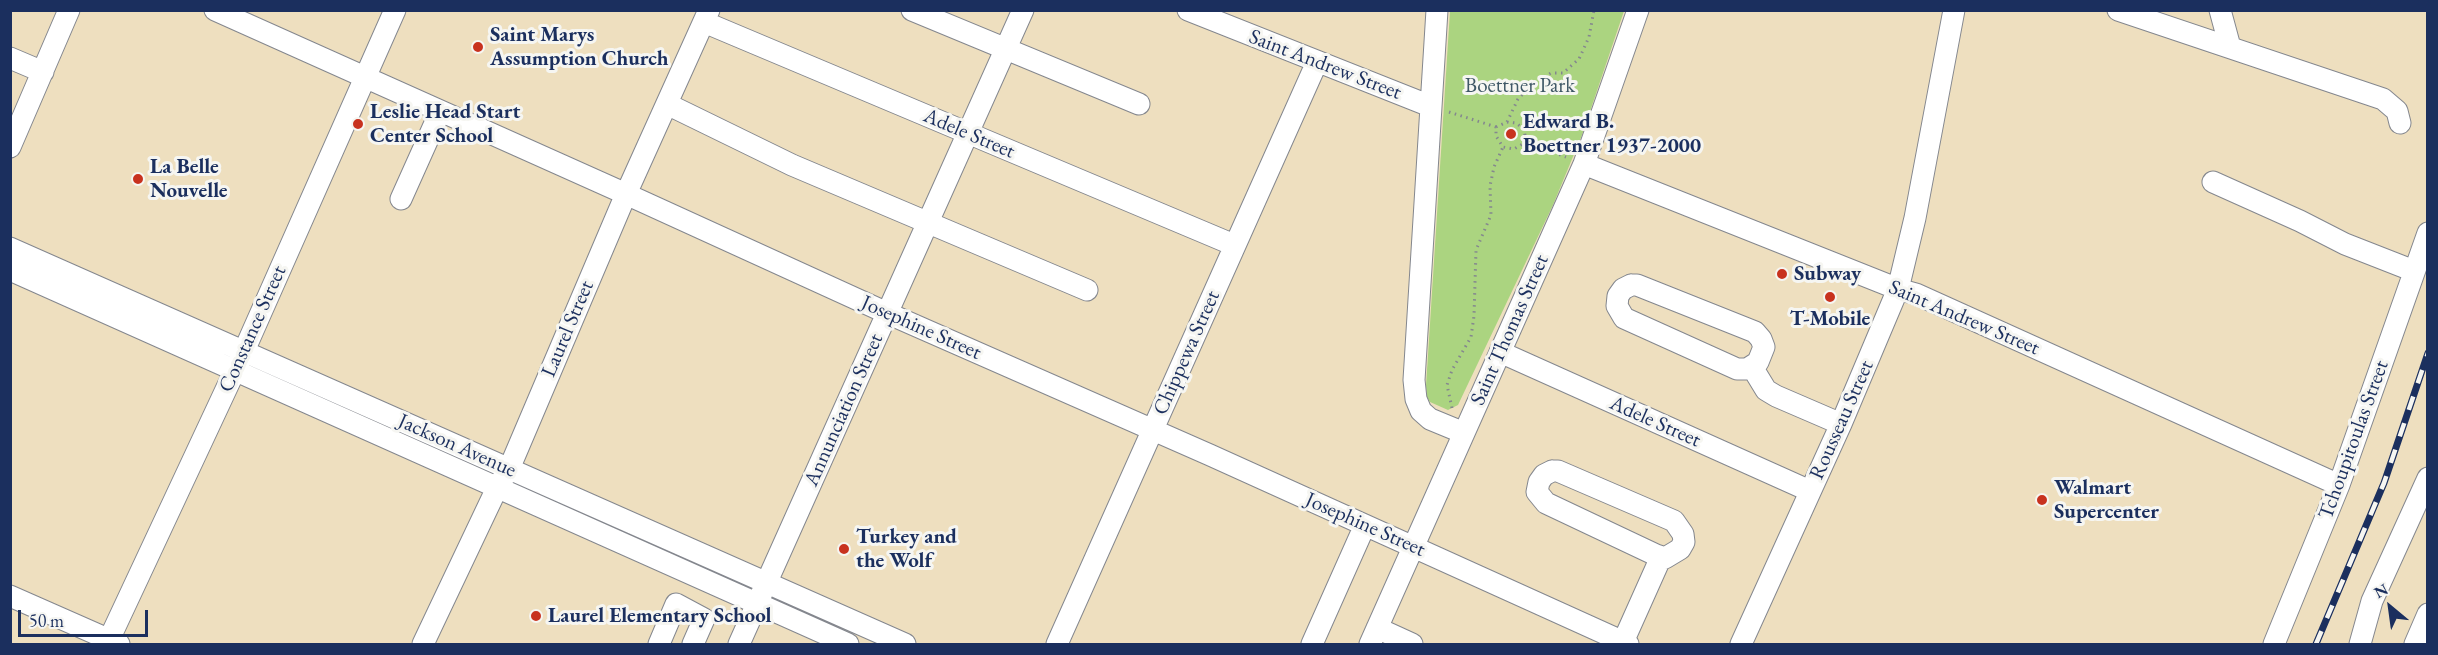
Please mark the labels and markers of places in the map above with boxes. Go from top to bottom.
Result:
place label: Saint Marys Assumption Church [490,22,668,72]
marker: Saint Marys Assumption Church [471,40,485,54]
place label: Leslie Head Start Center School [370,99,520,149]
place label: Edward B. Boettner 1937-2000 [1523,109,1701,159]
marker: Leslie Head Start Center School [351,117,365,131]
marker: Edward B. Boettner 1937-2000 [1504,127,1518,141]
place label: La Belle Nouvelle [150,154,228,204]
marker: La Belle Nouvelle [131,172,145,186]
place label: Subway [1794,261,1861,287]
marker: Subway [1775,267,1789,281]
marker: T-Mobile [1823,290,1837,304]
place label: T-Mobile [1790,306,1870,332]
place label: Walmart Supercenter [2054,475,2159,525]
marker: Walmart Supercenter [2035,493,2049,507]
place label: Turkey and the Wolf [856,524,957,574]
marker: Turkey and the Wolf [837,542,851,556]
place label: Laurel Elementary School [548,603,771,629]
marker: Laurel Elementary School [529,609,543,623]

